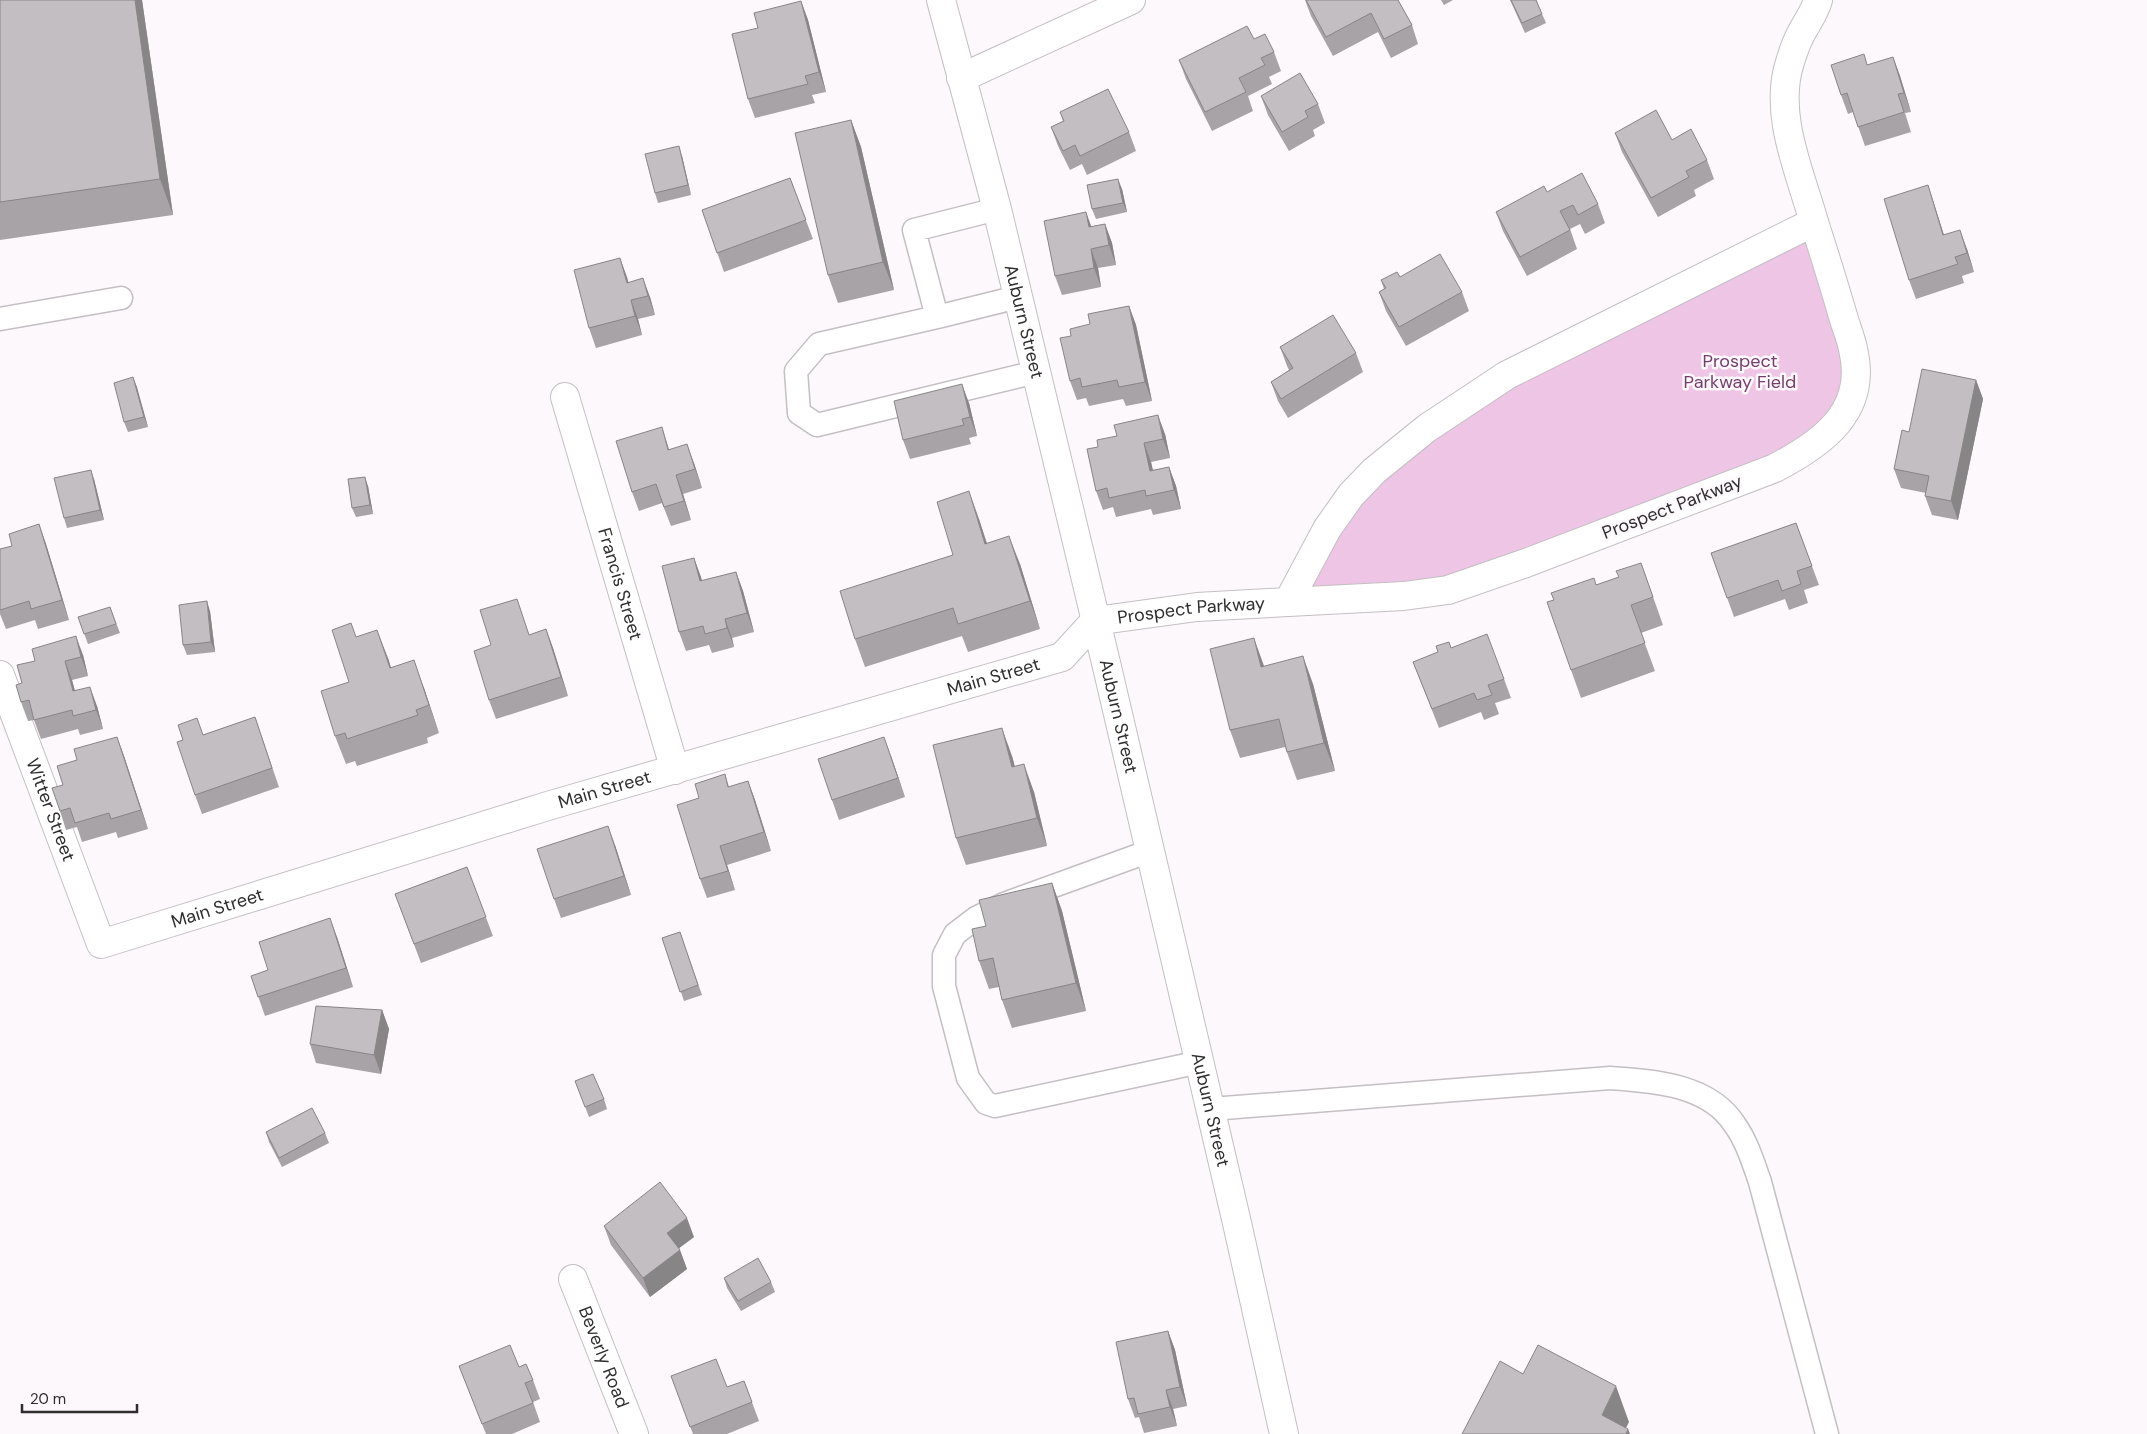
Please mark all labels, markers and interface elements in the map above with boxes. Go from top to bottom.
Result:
street label: Auburn Street [999,262,1049,381]
park label: Prospect Parkway Field [1684,349,1796,394]
street label: Prospect Parkway [1598,469,1746,545]
street label: Francis Street [592,525,648,643]
street label: Prospect Parkway [1116,591,1266,630]
street label: Main Street [944,652,1043,702]
street label: Auburn Street [1094,657,1143,776]
street label: Witter Street [20,755,81,865]
street label: Main Street [555,765,654,814]
street label: Main Street [168,883,266,934]
street label: Auburn Street [1186,1050,1235,1169]
street label: Beverly Road [573,1303,635,1412]
scale bar [22,1382,138,1414]
text: 20 m [30,1389,66,1409]

